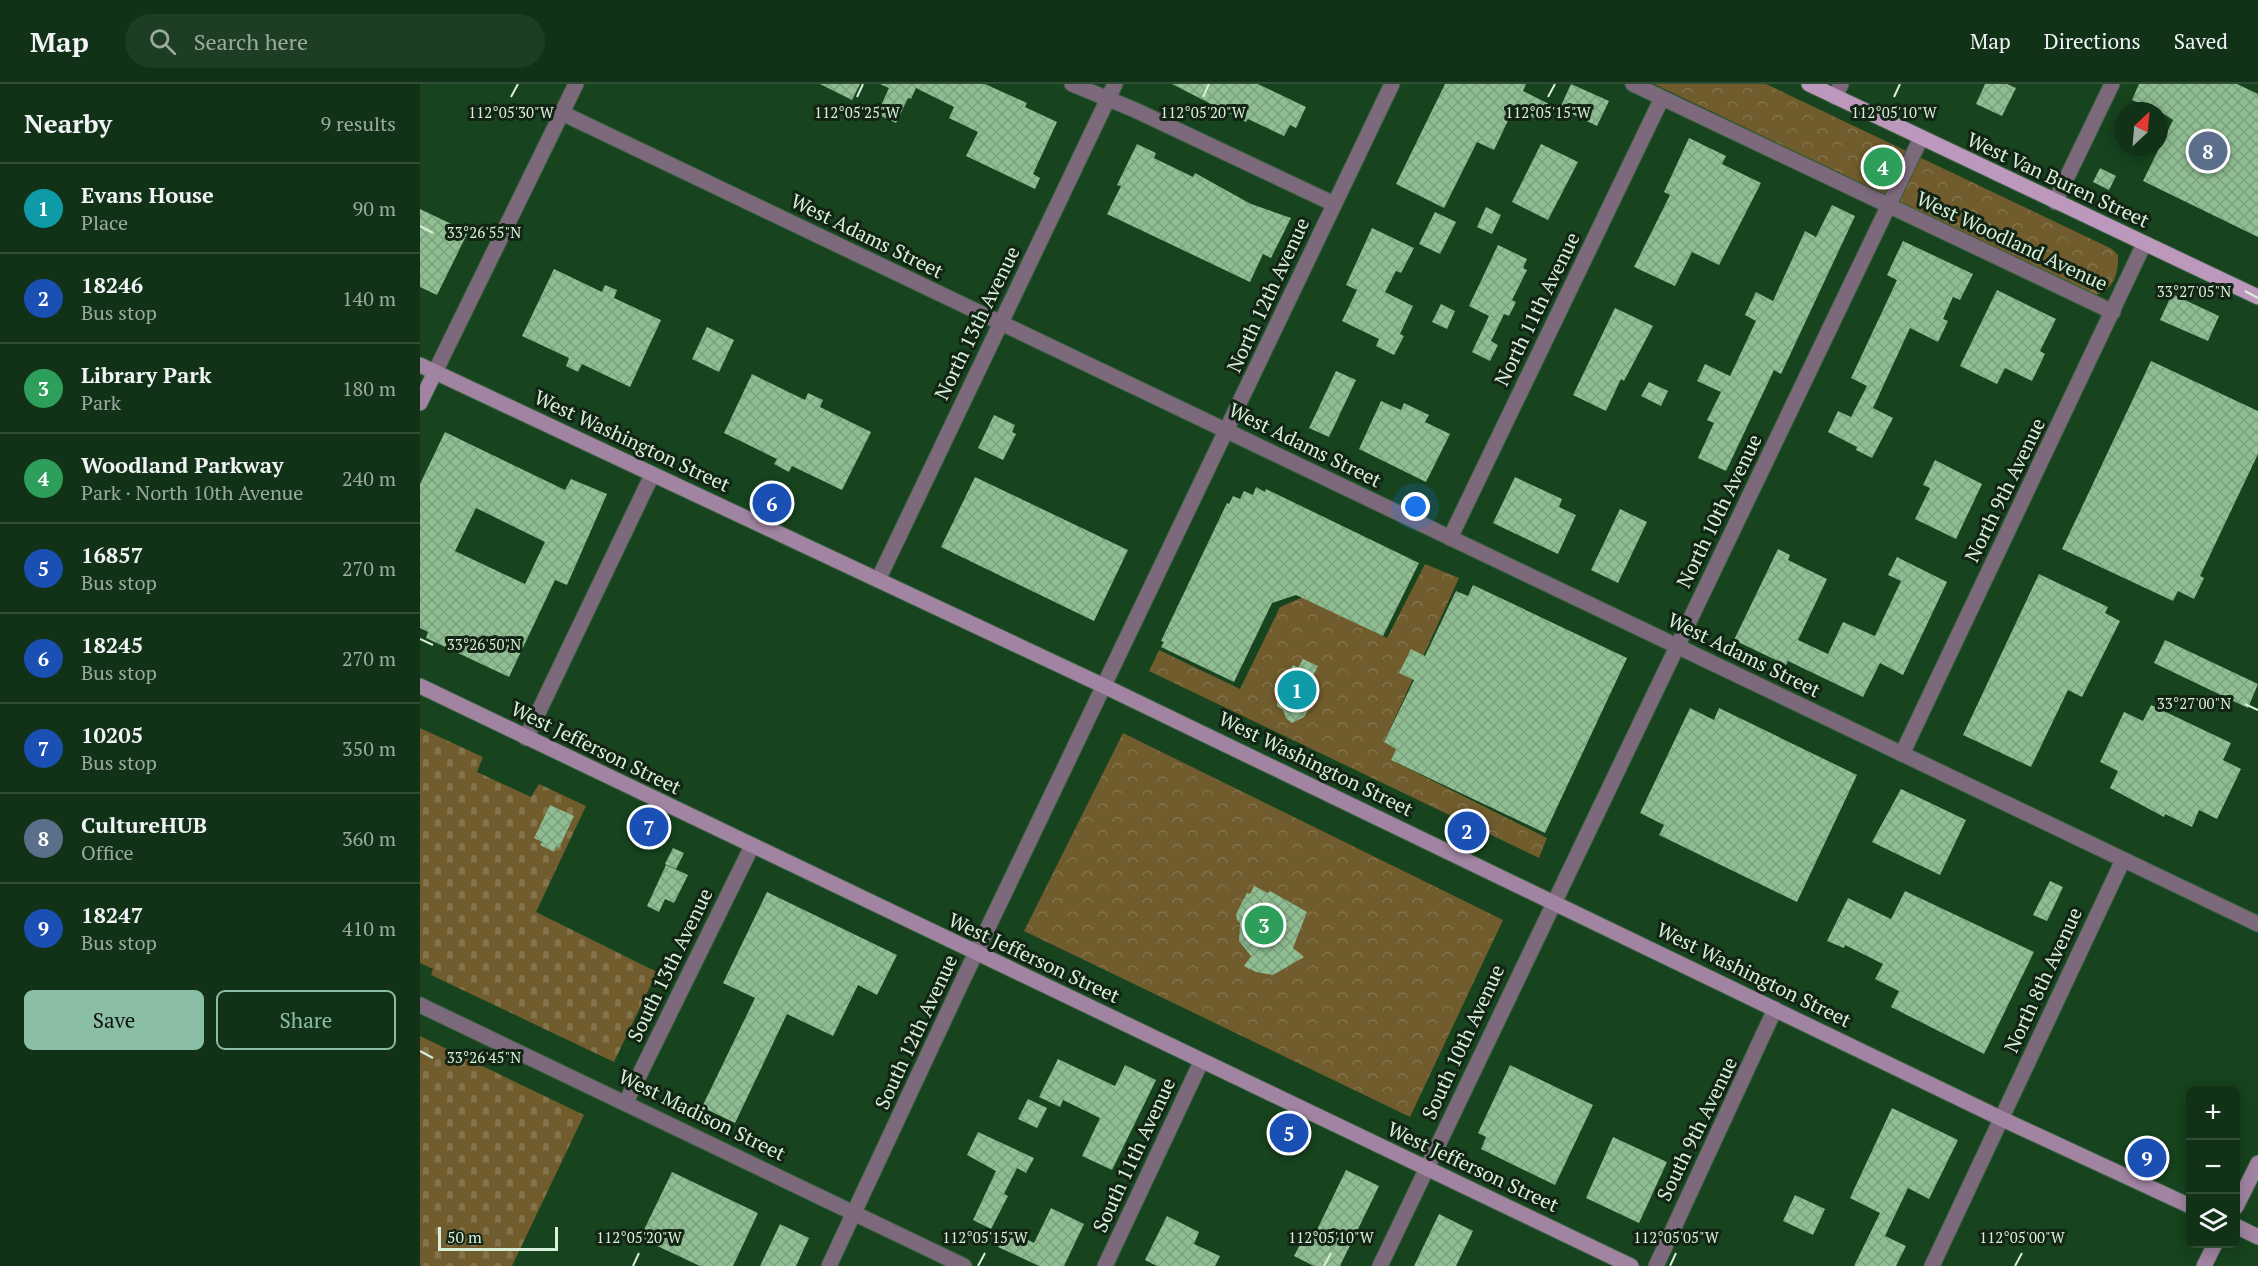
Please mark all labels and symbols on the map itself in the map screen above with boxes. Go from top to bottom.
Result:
text: 112°05'30"W [468,102,555,122]
text: 112°05'25"W [814,102,901,122]
text: 112°05'20"W [1160,102,1247,122]
text: 112°05'15"W [1505,102,1592,122]
text: 112°05'10"W [1851,102,1938,122]
north arrow [2114,102,2168,156]
street label: West Van Buren Street [1963,125,2154,234]
pin: 8 [2188,128,2228,174]
pin: 4 [1864,144,1902,190]
street label: West Woodland Avenue [1912,184,2112,297]
street label: West Adams Street [786,187,949,285]
street label: North 12th Avenue [1220,213,1315,377]
text: 33°26'55"N [447,222,521,242]
street label: North 11th Avenue [1488,227,1585,390]
street label: North 13th Avenue [928,241,1025,404]
text: 33°27'05"N [2157,281,2231,301]
street label: West Washington Street [530,383,735,498]
street label: West Adams Street [1224,396,1387,494]
street label: North 9th Avenue [1958,413,2051,566]
street label: North 10th Avenue [1670,429,1767,592]
pin: 6 [752,480,792,526]
your location [1401,492,1430,521]
street label: West Adams Street [1663,606,1826,704]
text: 33°26'50"N [447,634,521,654]
pin: 1 [1278,668,1316,712]
text: 33°27'00"N [2157,693,2231,713]
street label: West Jefferson Street [507,695,686,801]
street label: West Washington Street [1214,705,1418,823]
pin: 7 [630,804,668,850]
pin: 2 [1448,808,1486,854]
street label: South 13th Avenue [621,883,718,1046]
pin: 3 [1244,902,1284,948]
street label: North 8th Avenue [1997,903,2088,1057]
street label: West Jefferson Street [944,906,1125,1009]
street label: West Washington Street [1652,916,1856,1034]
street label: South 12th Avenue [868,950,963,1114]
street label: South 10th Avenue [1415,960,1510,1124]
text: 33°26'45"N [447,1047,521,1067]
street label: South 9th Avenue [1650,1052,1743,1205]
street label: West Madison Street [614,1062,791,1167]
street label: South 11th Avenue [1086,1073,1181,1237]
pin: 5 [1270,1110,1308,1156]
street label: West Jefferson Street [1383,1115,1564,1218]
pin: 9 [2128,1136,2166,1180]
scale bar [438,1224,558,1252]
text: 112°05'20"W [596,1227,683,1247]
text: 112°05'15"W [942,1227,1029,1247]
text: 112°05'10"W [1288,1227,1375,1247]
text: 112°05'05"W [1633,1227,1720,1247]
text: 112°05'00"W [1979,1227,2066,1247]

